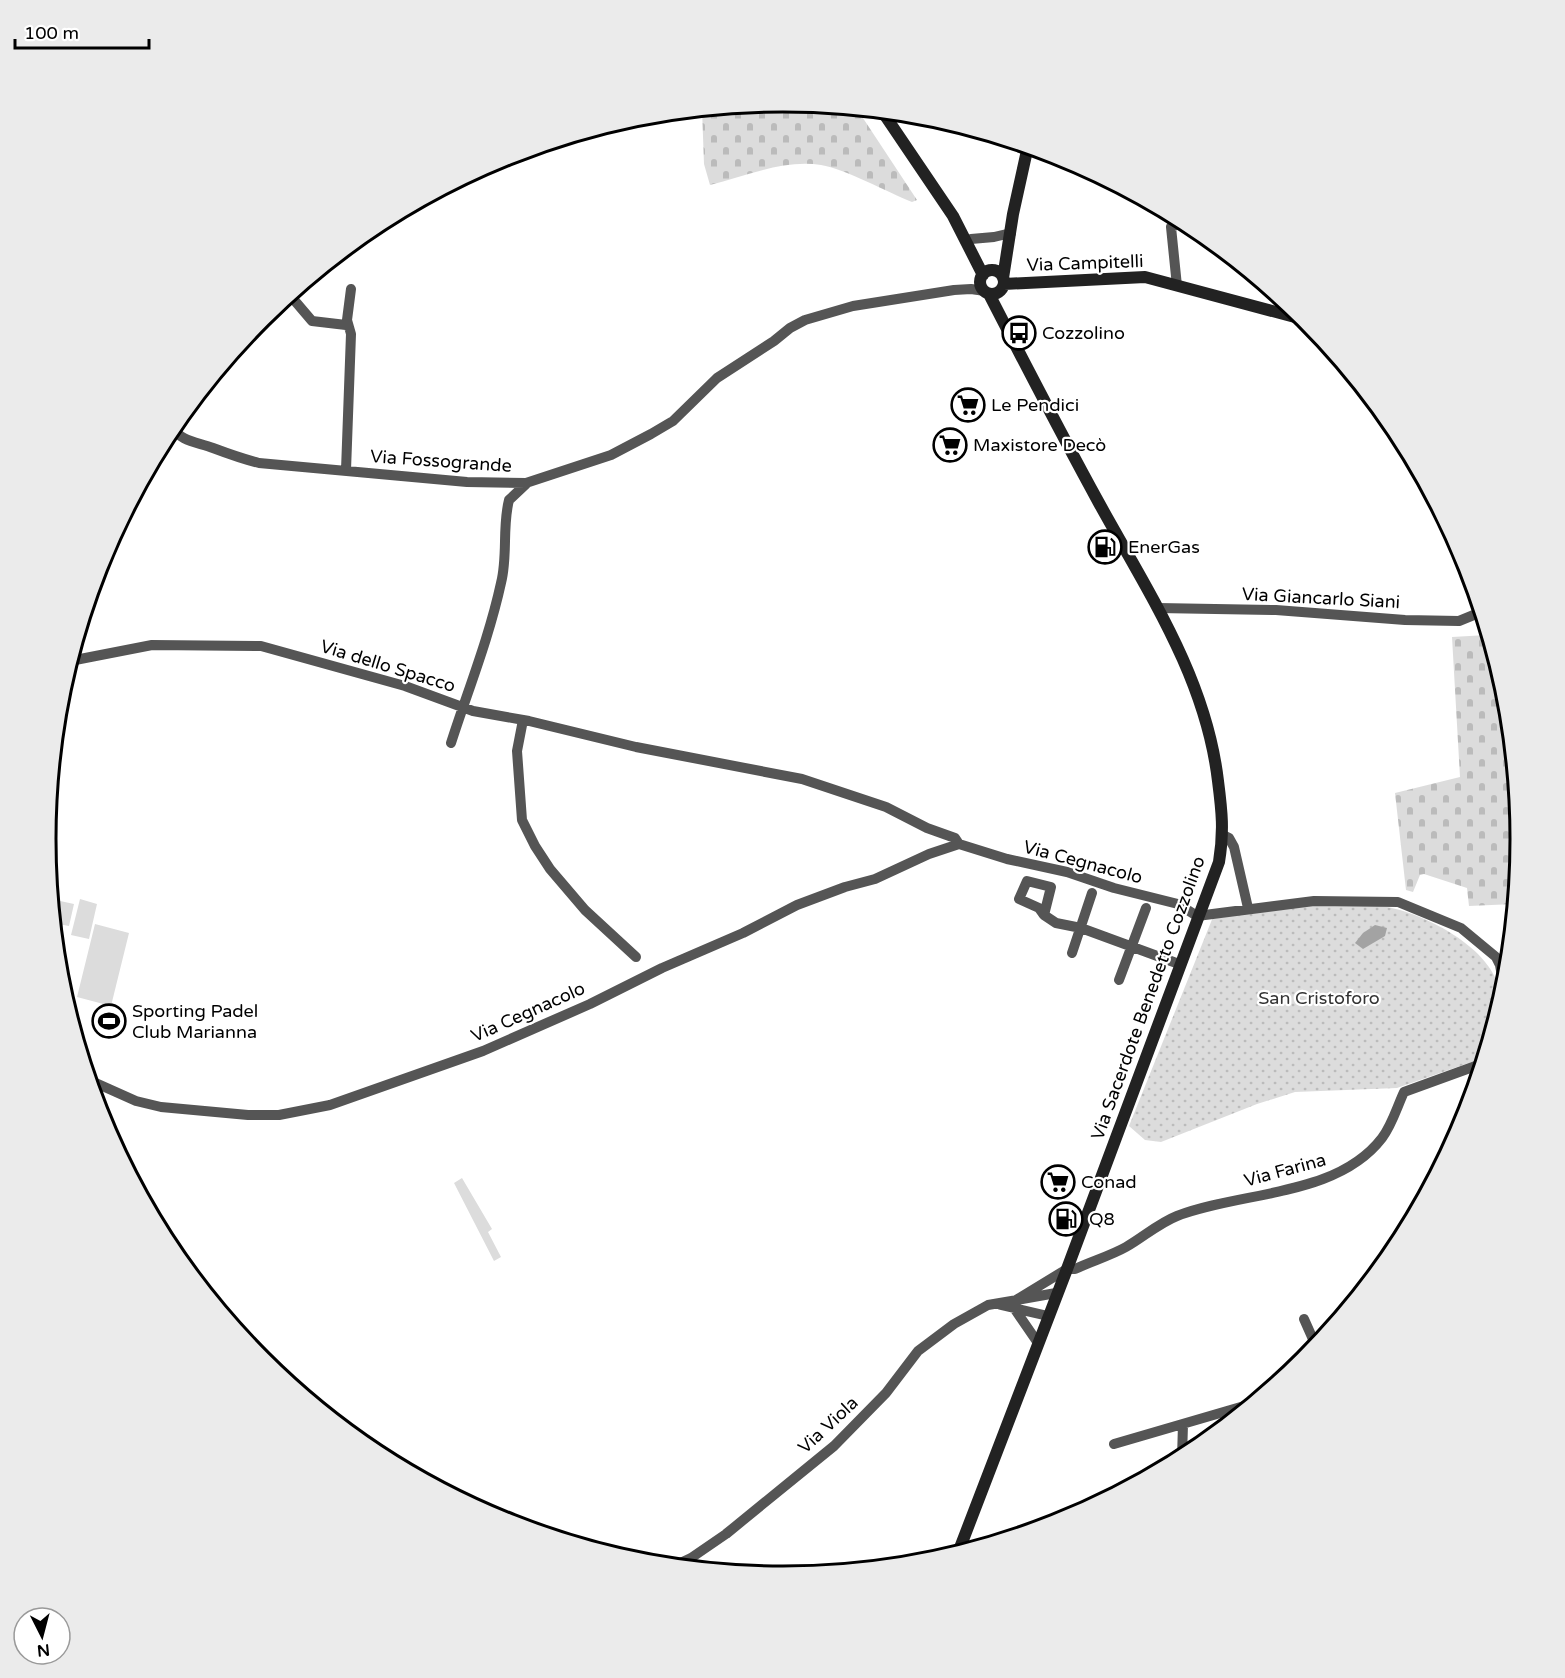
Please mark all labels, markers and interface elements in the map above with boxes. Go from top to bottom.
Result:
scale bar [15,12,148,50]
text: 100 m [24,22,79,44]
street label: Via Campitelli [1026,250,1144,276]
bus stop icon: Cozzolino [1001,315,1037,351]
place label: Cozzolino [1042,322,1125,344]
supermarket icon: Le Pendici [950,387,986,423]
place label: Le Pendici [991,394,1079,416]
supermarket icon: Maxistore Decò [932,427,968,463]
place label: Maxistore Decò [973,434,1106,456]
street label: Via Fossogrande [369,445,513,477]
fuel station icon: EnerGas [1087,529,1123,565]
place label: EnerGas [1128,536,1200,558]
street label: Via Giancarlo Siani [1241,583,1401,613]
street label: Via dello Spacco [318,635,458,697]
street label: Via Cegnacolo [1021,836,1145,888]
street label: Via Sacerdote Benedetto Cozzolino [1086,853,1210,1143]
street label: Via Cegnacolo [468,977,588,1047]
park label: San Cristoforo [1258,987,1380,1009]
place label: Sporting Padel Club Marianna [132,1000,258,1043]
sports icon: Sporting Padel Club Marianna [91,1003,127,1039]
street label: Via Farina [1242,1149,1328,1191]
supermarket icon: Conad [1040,1164,1076,1200]
place label: Conad [1081,1171,1137,1193]
fuel station icon: Q8 [1048,1201,1084,1237]
place label: Q8 [1089,1208,1115,1230]
street label: Via Viola [793,1392,863,1458]
north arrow [12,1606,72,1666]
text: N [36,1639,51,1661]

